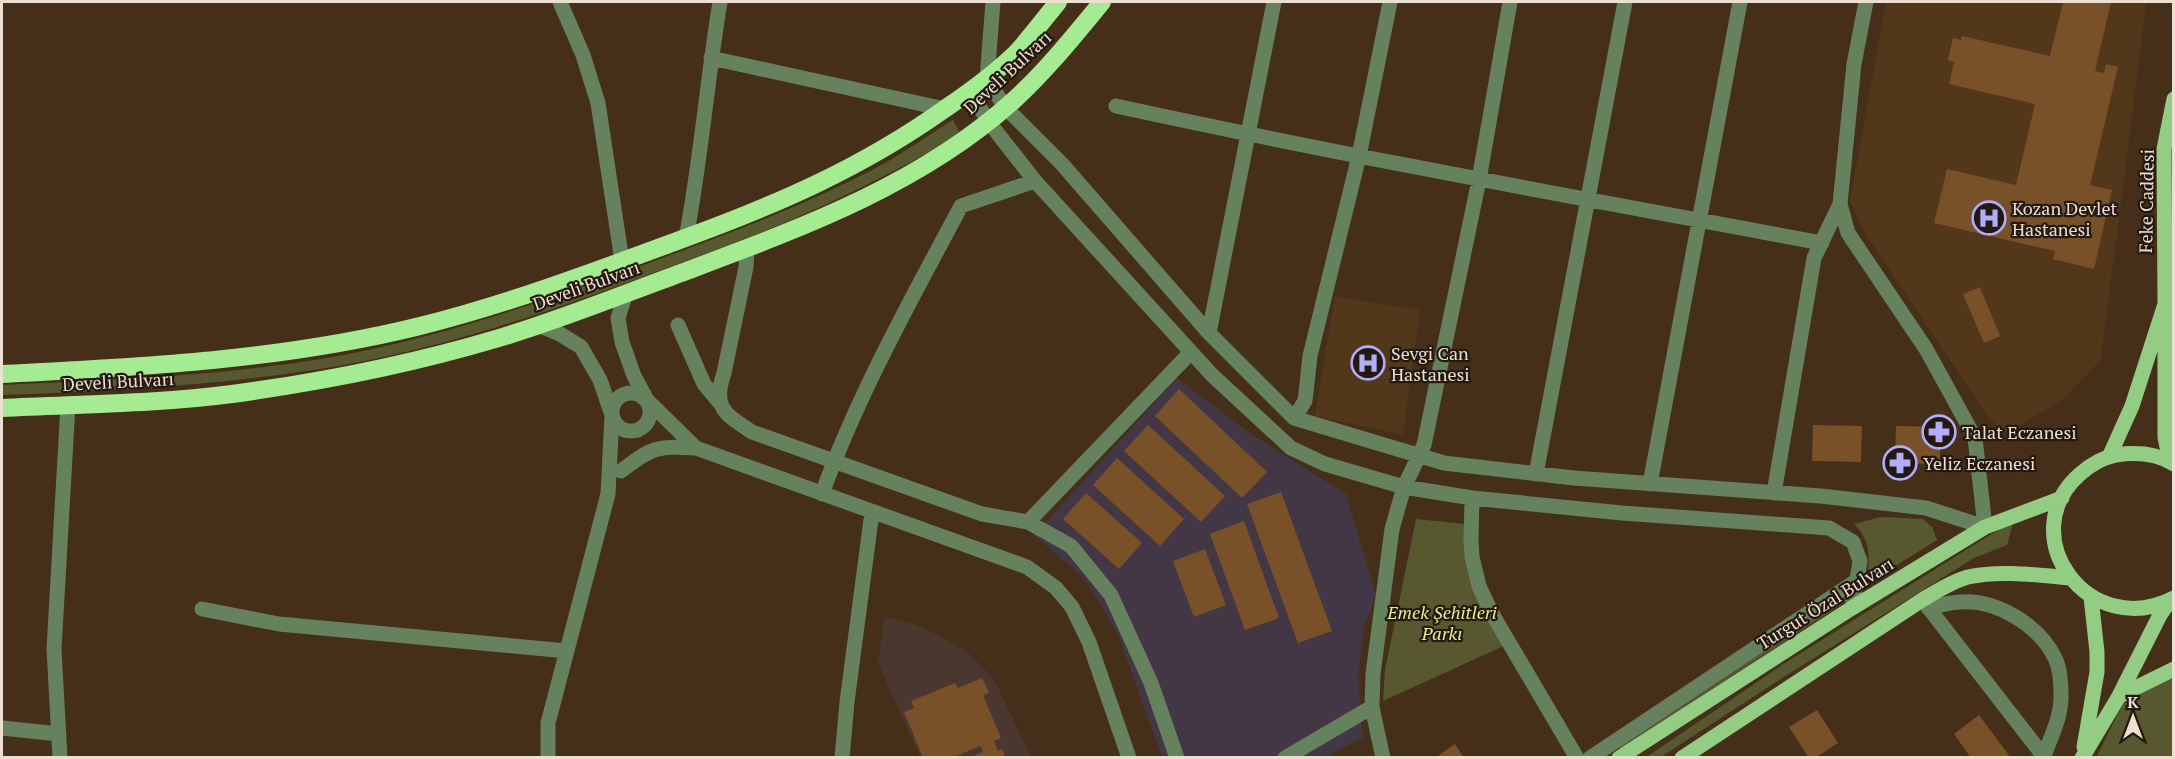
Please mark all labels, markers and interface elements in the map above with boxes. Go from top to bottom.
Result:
street label: Develi Bulvarı [958,25,1056,119]
street label: Feke Caddesi [2133,149,2159,253]
place label: Kozan Devlet Hastanesi [2012,196,2118,241]
hospital icon: Kozan Devlet Hastanesi [1971,200,2007,236]
street label: Develi Bulvarı [529,255,643,315]
place label: Sevgi Can Hastanesi [1391,341,1470,386]
hospital icon: Sevgi Can Hastanesi [1350,345,1386,381]
street label: Develi Bulvarı [61,366,175,396]
pharmacy icon: Talat Eczanesi [1921,414,1957,450]
place label: Talat Eczanesi [1962,420,2077,444]
pharmacy icon: Yeliz Eczanesi [1882,445,1918,481]
place label: Yeliz Eczanesi [1923,451,2035,475]
street label: Turgut Özal Bulvarı [1752,551,1898,655]
park label: Emek Şehitleri Parkı [1386,600,1497,645]
north arrow [2103,687,2163,747]
text: K [2127,691,2139,713]

